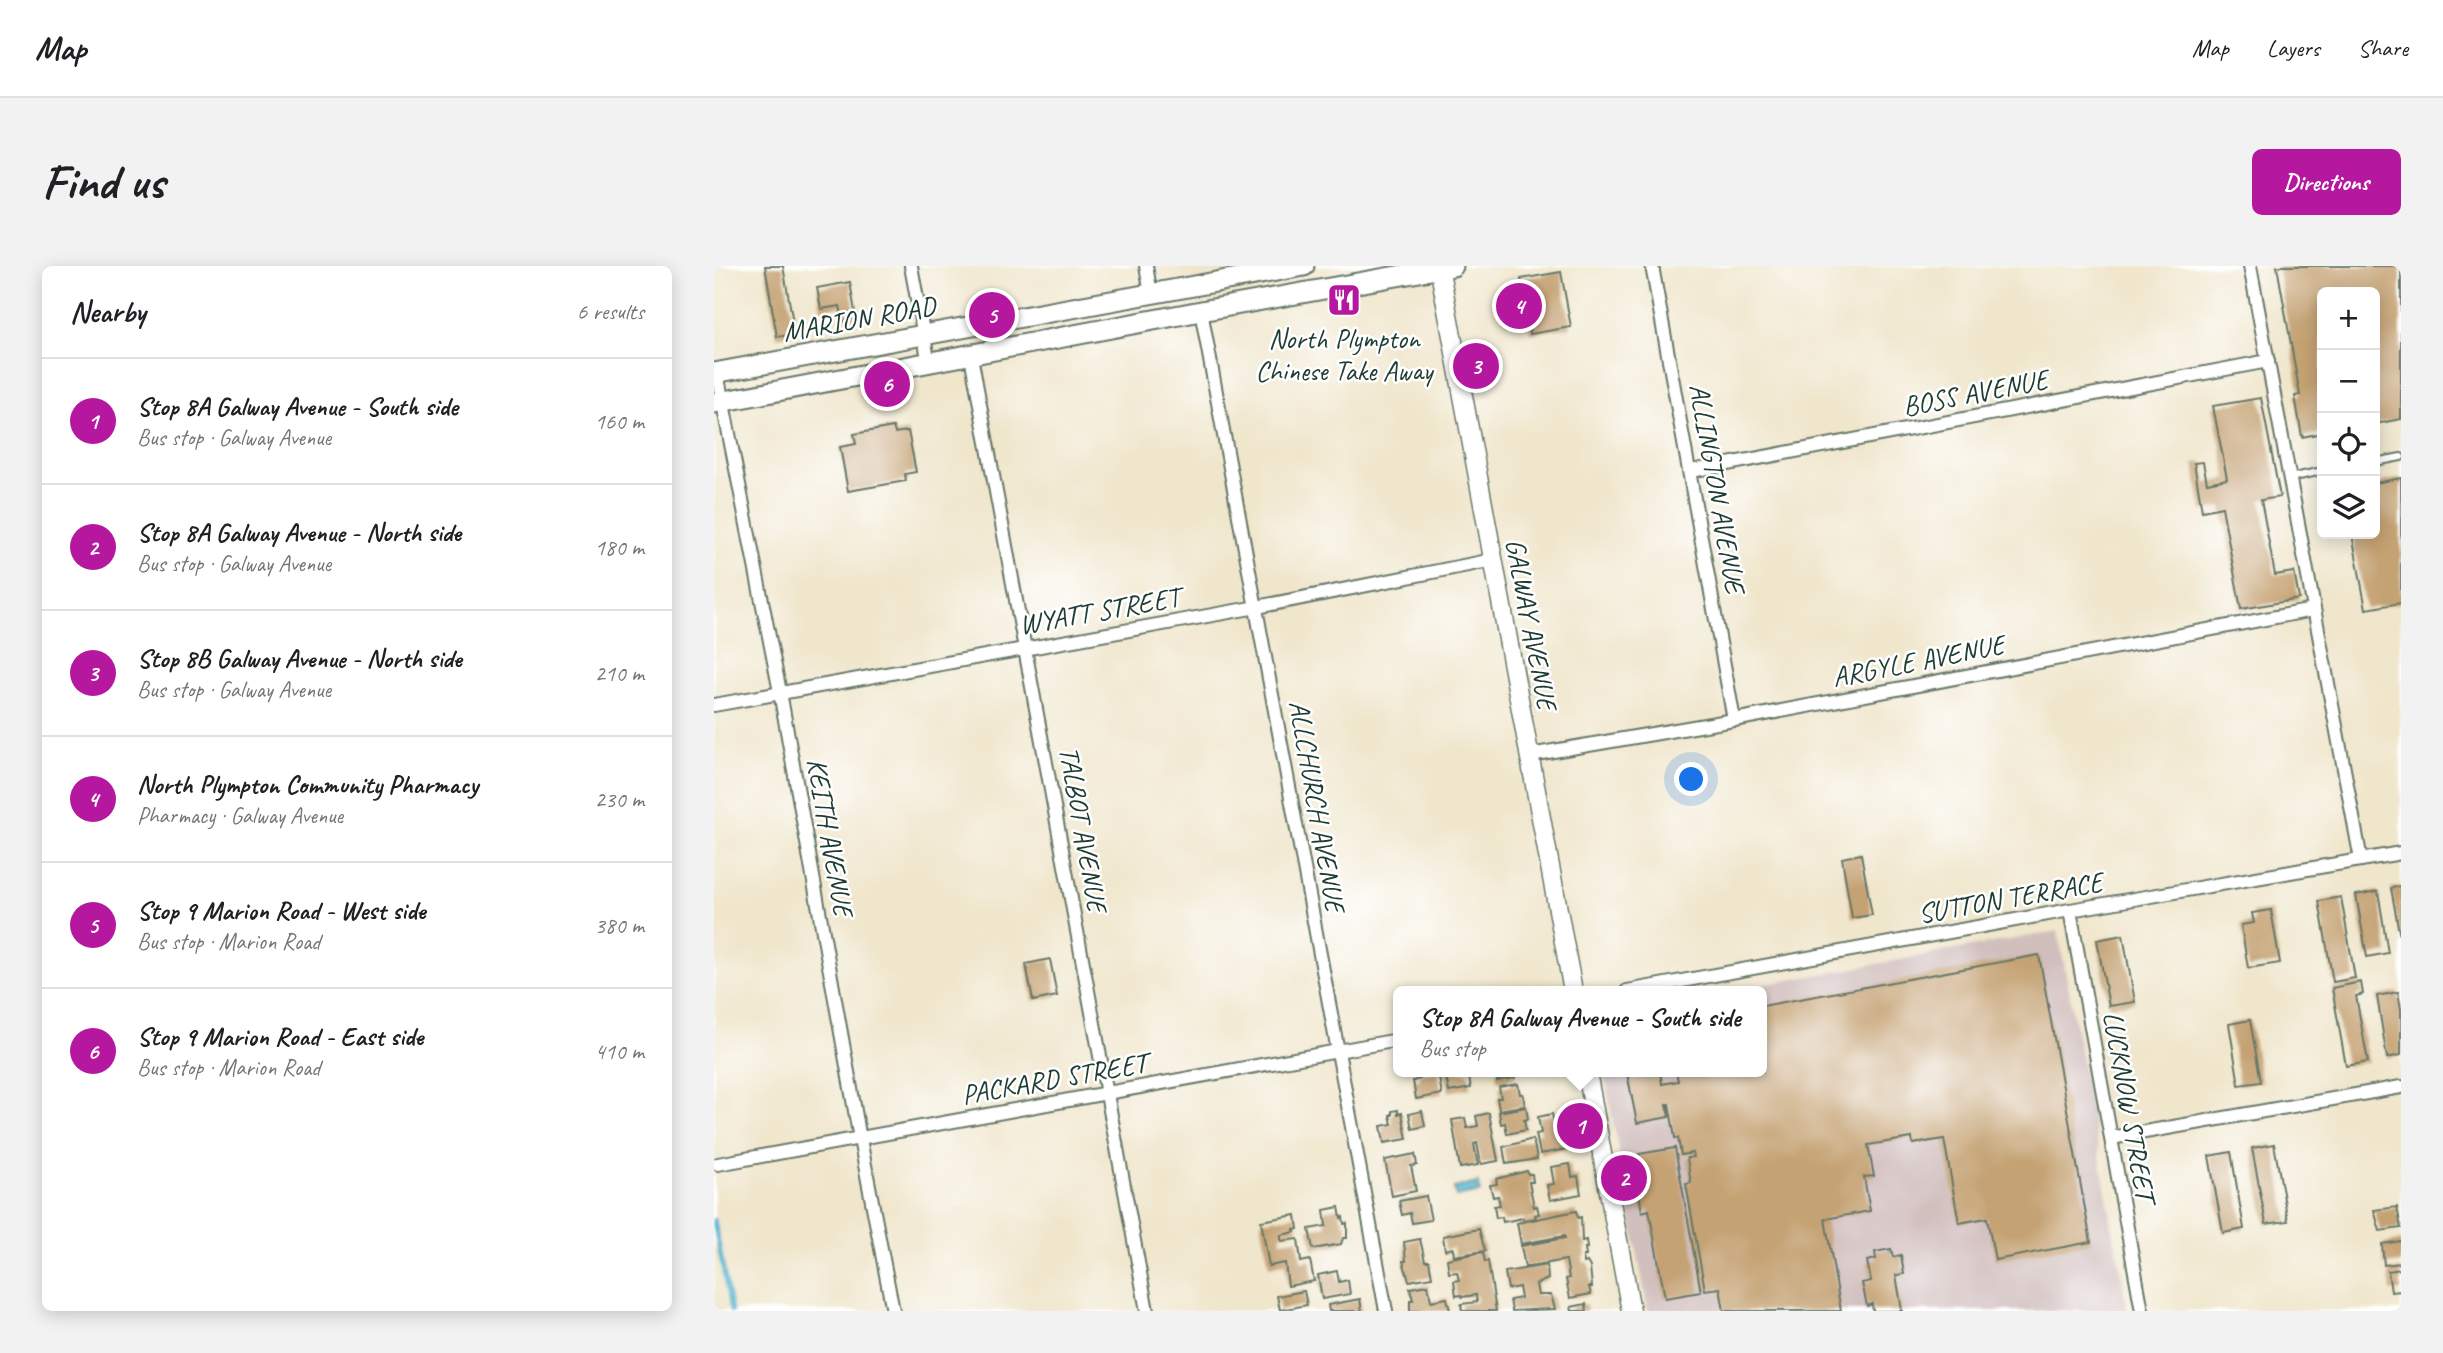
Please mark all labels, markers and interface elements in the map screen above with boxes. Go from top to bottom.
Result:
text: Map [35,27,86,69]
text: Map [2192,33,2229,63]
text: Layers [2267,33,2320,63]
text: Share [2358,33,2408,63]
button: Directions [2252,149,2401,215]
text: Find us [42,151,164,213]
pin: 4 [1496,280,1542,332]
restaurant icon: North Plympton Chinese Take Away [1325,281,1363,319]
map controls [2317,287,2380,539]
button: + [2317,287,2380,350]
street label: MARION ROAD [780,288,940,349]
pin: 5 [969,289,1015,341]
text: Nearby [70,293,146,331]
text: 6 results [577,297,644,326]
place label: North Plympton Chinese Take Away [1256,321,1435,388]
pin: 3 [1453,340,1499,392]
button: − [2317,350,2380,413]
pin: 6 [864,358,910,410]
street label: BOSS AVENUE [1900,361,2054,424]
street label: ALLINGTON AVENUE [1682,381,1754,599]
text: Stop 8A Galway Avenue - South side [137,390,458,423]
text: 1 [88,407,98,436]
text: 160 m [595,407,644,436]
button: locate [2317,413,2380,476]
text: Bus stop · Galway Avenue [137,423,331,452]
button: layers [2317,476,2380,539]
text: Stop 8A Galway Avenue - North side [137,516,461,549]
text: 2 [88,533,98,562]
text: 180 m [595,533,644,562]
street label: GALWAY AVENUE [1498,536,1566,716]
text: Bus stop · Galway Avenue [137,549,331,578]
street label: WYATT STREET [1016,578,1189,642]
street label: ARGYLE AVENUE [1829,626,2011,694]
text: Stop 8B Galway Avenue - North side [137,642,462,675]
text: 3 [88,659,98,688]
text: 210 m [595,659,644,688]
text: Bus stop · Galway Avenue [137,675,331,704]
street label: ALLCHURCH AVENUE [1282,698,1354,918]
street label: TALBOT AVENUE [1052,744,1116,918]
street label: KEITH AVENUE [799,755,862,922]
your location [1674,762,1708,796]
text: North Plympton Community Pharmacy [137,768,478,801]
text: 4 [88,785,98,814]
text: 230 m [595,785,644,814]
text: Pharmacy · Galway Avenue [137,801,343,830]
street label: SUTTON TERRACE [1915,863,2109,931]
text: Stop 9 Marion Road - West side [137,894,425,927]
text: 5 [88,911,98,940]
text: 380 m [595,911,644,940]
text: Bus stop · Marion Road [137,927,320,956]
popup [1393,986,1767,1077]
text: Stop 8A Galway Avenue - South side [1420,1001,1740,1034]
street label: LUCKNOW STREET [2096,1009,2165,1211]
text: Stop 9 Marion Road - East side [137,1020,423,1053]
text: Bus stop [1420,1034,1486,1063]
text: 6 [88,1037,98,1066]
text: 410 m [595,1037,644,1066]
street label: PACKARD STREET [959,1044,1157,1112]
text: Bus stop · Marion Road [137,1053,320,1082]
pin: 1 [1557,1100,1603,1152]
pin: 2 [1601,1152,1647,1204]

